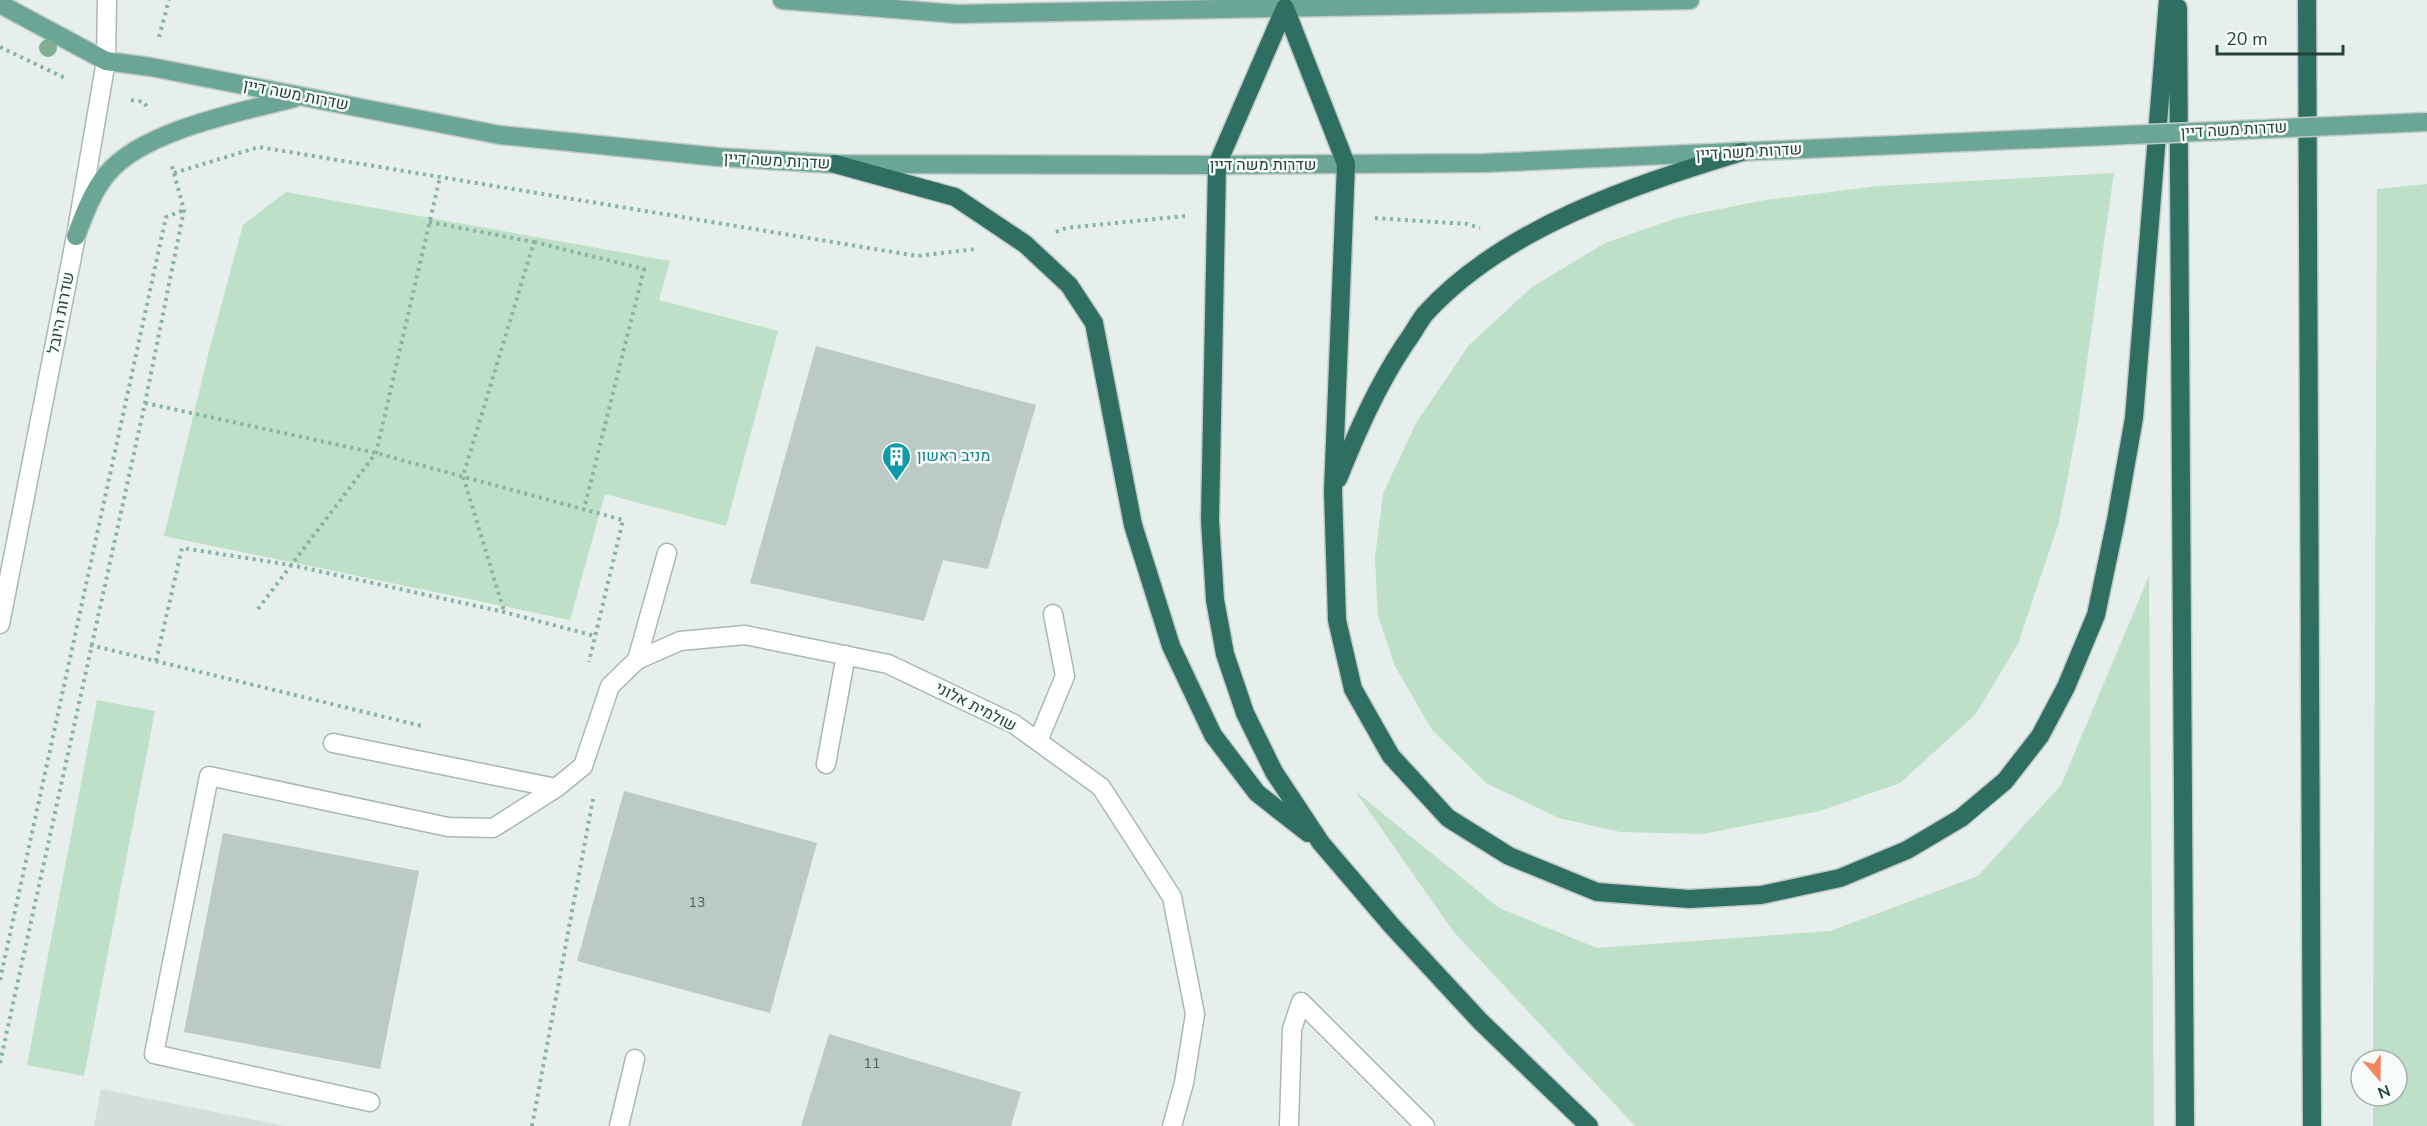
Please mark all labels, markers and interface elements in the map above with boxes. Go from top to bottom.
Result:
scale bar [2217,18,2343,56]
text: 20 m [2226,27,2268,51]
street label: שדרות משה דיין [242,74,350,116]
street label: שדרות משה דיין [2180,116,2288,144]
street label: שדרות משה דיין [1695,138,1803,166]
street label: שדרות משה דיין [723,147,831,175]
street label: שדרות משה דיין [1210,154,1316,176]
street label: שדרות היובל [42,270,80,356]
building icon: מניב ראשון [880,440,912,482]
place label: מניב ראשון [917,445,990,467]
street label: שולמית אלוני [932,677,1020,737]
house number: 13 [689,893,705,912]
north arrow [2349,1048,2409,1108]
house number: 11 [864,1054,880,1073]
text: N [2374,1079,2393,1104]

